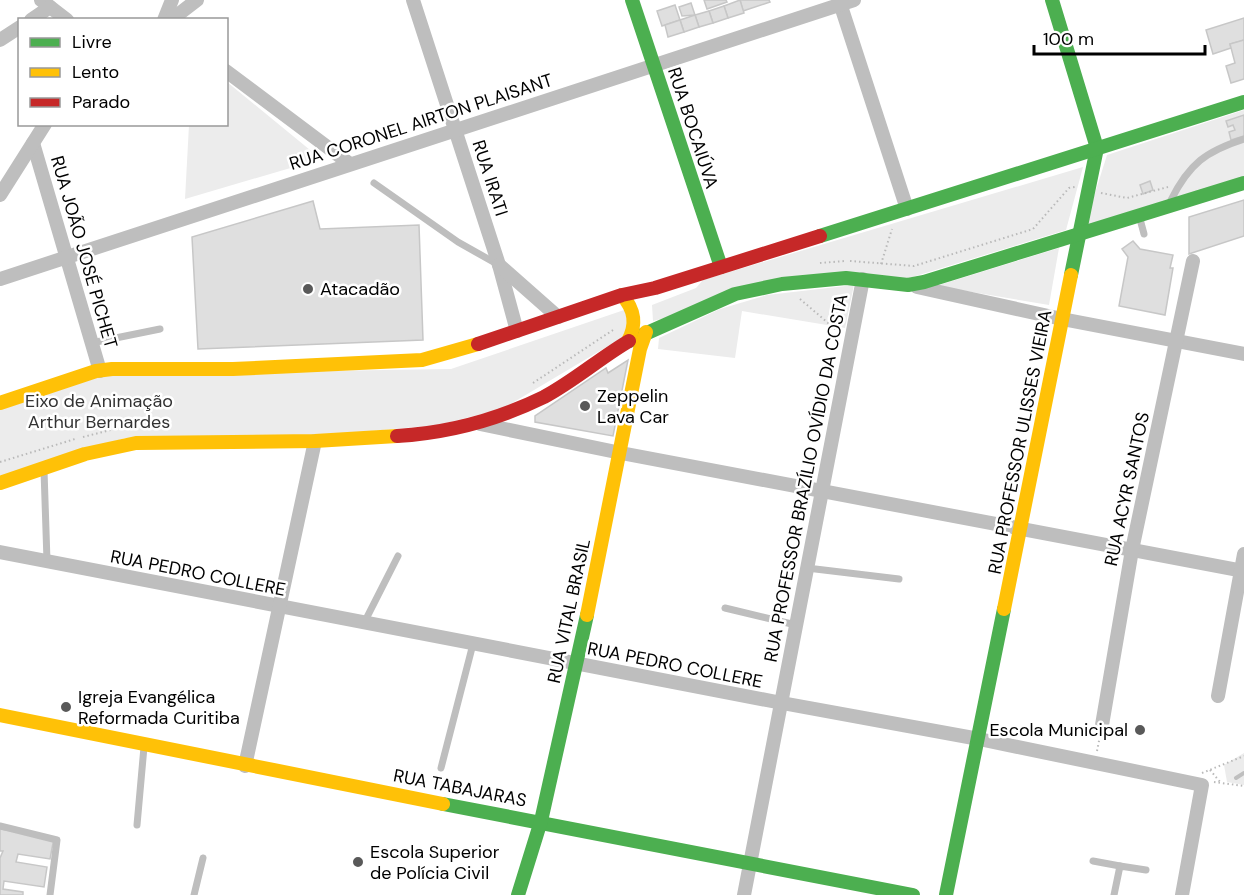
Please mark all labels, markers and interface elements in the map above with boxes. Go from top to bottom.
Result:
legend [18,18,228,126]
scale bar [1034,18,1205,56]
text: 100 m [1043,27,1094,51]
text: Livre [72,30,112,54]
text: Lento [72,60,119,84]
street label: RUA BOCAIÚVA [662,64,724,192]
street label: RUA CORONEL AIRTON PLAISANT [286,68,556,176]
text: Parado [72,90,130,114]
street label: RUA IRATI [466,137,514,219]
street label: RUA JOÃO JOSÉ PICHET [45,153,123,351]
place label: Atacadão [320,277,400,301]
marker: Atacadão [301,282,315,296]
street label: RUA PROFESSOR BRAZÍLIO OVÍDIO DA COSTA [758,292,854,664]
street label: RUA PROFESSOR ULISSES VIEIRA [983,308,1057,576]
place label: Zeppelin Lava Car [597,384,669,429]
park label: Eixo de Animação Arthur Bernardes [25,389,173,434]
marker: Zeppelin Lava Car [578,399,592,413]
street label: RUA ACYR SANTOS [1099,410,1155,568]
street label: RUA VITAL BRASIL [542,536,596,686]
street label: RUA PEDRO COLLERE [108,544,288,602]
street label: RUA PEDRO COLLERE [585,636,765,694]
place label: Igreja Evangélica Reformada Curitiba [78,685,240,730]
marker: Igreja Evangélica Reformada Curitiba [59,700,73,714]
place label: Escola Municipal [989,718,1128,742]
marker: Escola Municipal [1133,723,1147,737]
street label: RUA TABAJARAS [391,763,529,813]
place label: Escola Superior de Polícia Civil [370,840,500,885]
marker: Escola Superior de Polícia Civil [351,855,365,869]

